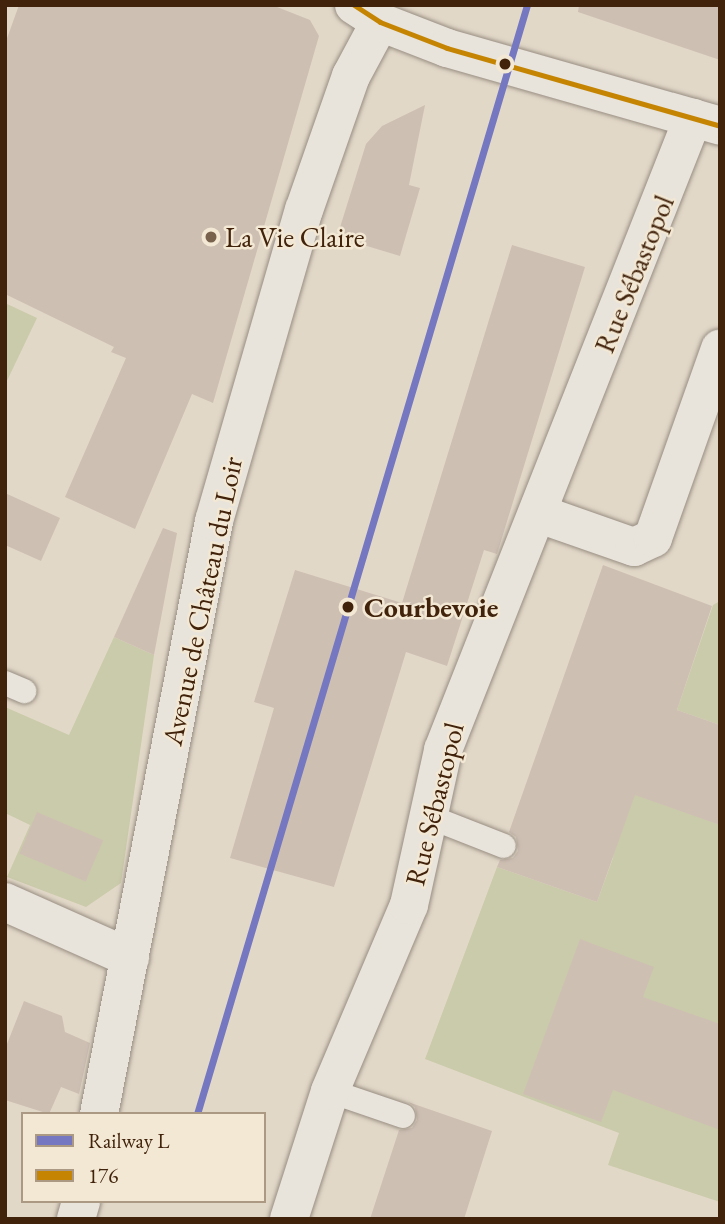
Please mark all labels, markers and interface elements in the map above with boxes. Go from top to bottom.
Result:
unlabelled marker [498,57,512,71]
street label: Rue Sébastopol [587,190,681,358]
place label: La Vie Claire [225,220,365,254]
marker: La Vie Claire [203,229,219,245]
street label: Avenue de Château du Loir [155,454,249,748]
place label: Courbevoie [364,590,499,624]
marker: Courbevoie [338,597,358,617]
street label: Rue Sébastopol [398,719,470,889]
legend [21,1112,266,1203]
text: Railway L [88,1127,169,1154]
text: 176 [88,1162,118,1189]

